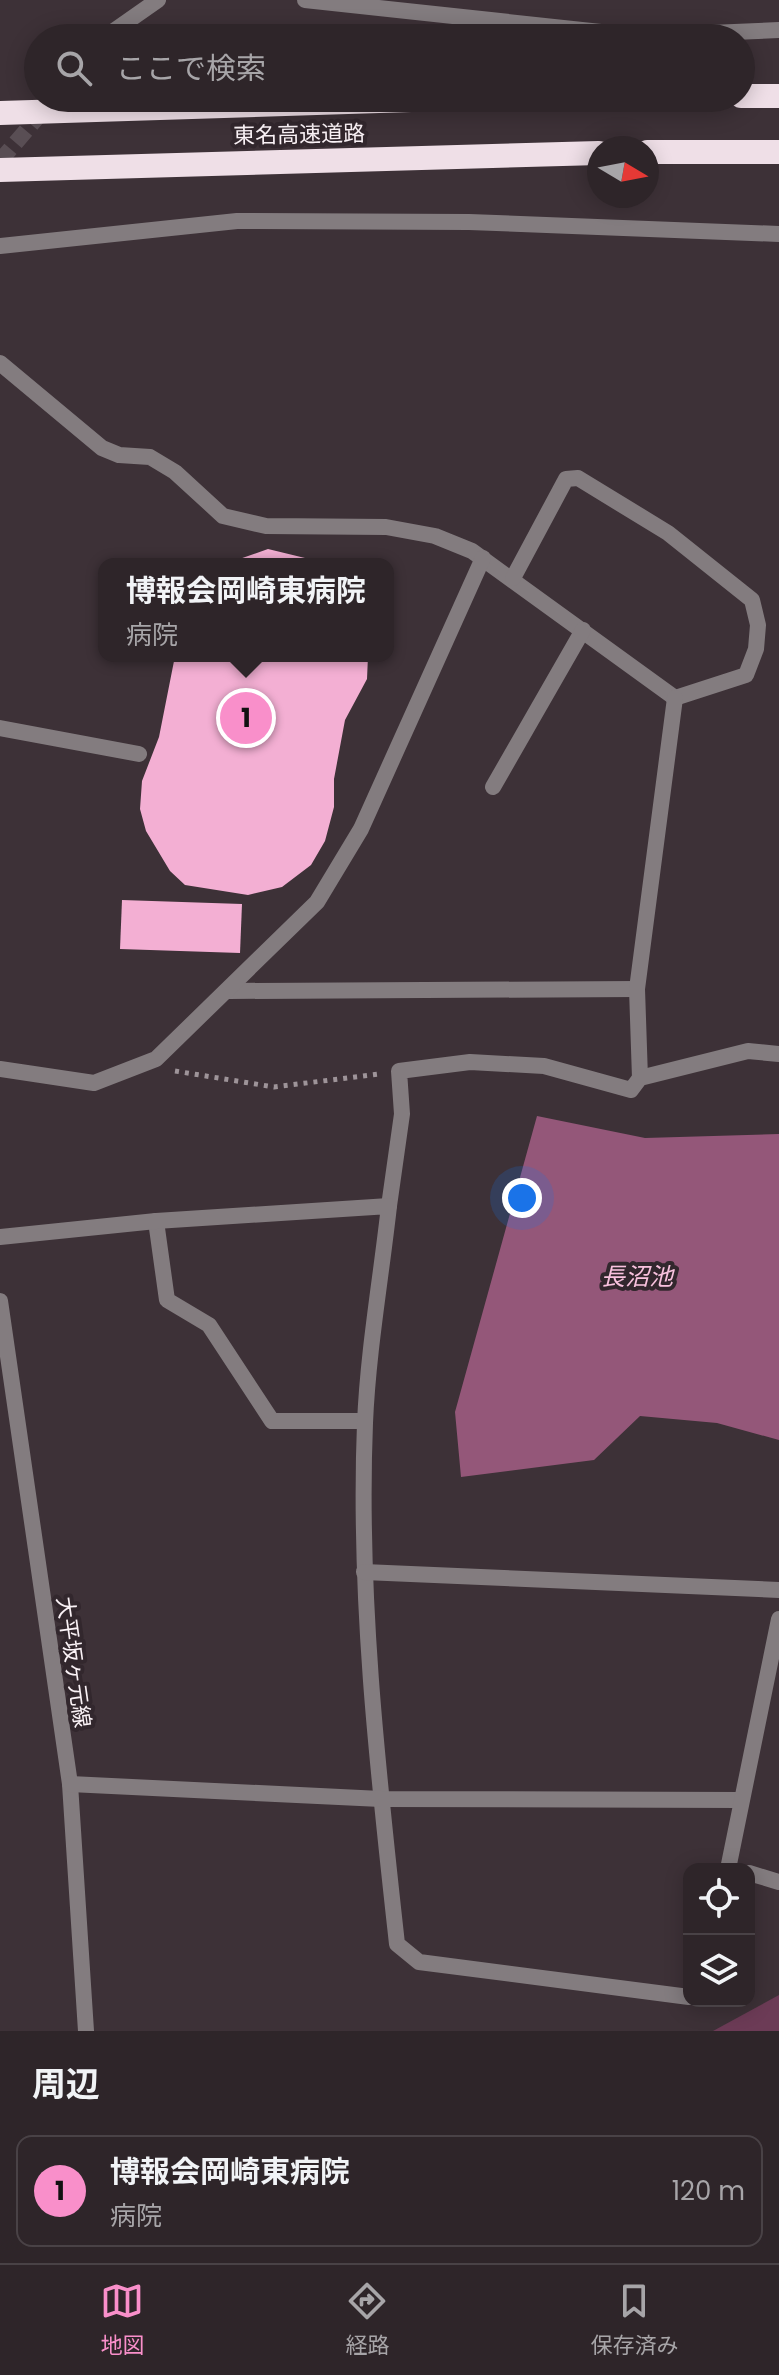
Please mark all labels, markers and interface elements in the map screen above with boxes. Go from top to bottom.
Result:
search box [24,24,755,112]
icon: search [52,46,96,90]
text: ここで検索 [116,47,266,90]
street label: 東名高速道路 [233,118,365,151]
north arrow [587,136,659,208]
popup [98,558,394,662]
text: 博報会岡崎東病院 [126,569,366,612]
text: 病院 [126,617,178,653]
pin: 1 [220,688,272,748]
your location [502,1178,542,1218]
water label: 長沼池 [601,1260,675,1293]
street label: 大平坂ヶ元線 [49,1595,98,1730]
map controls [683,1863,755,2007]
button: locate [683,1863,755,1935]
button: layers [683,1935,755,2007]
text: 周辺 [32,2060,100,2108]
text: 博報会岡崎東病院 [110,2150,350,2193]
text: 1 [55,2173,65,2209]
text: 120 m [672,2173,745,2209]
text: 病院 [110,2198,162,2234]
tab: 地図 [100,2279,145,2362]
tab: 経路 [345,2279,390,2362]
tab: 保存済み [590,2279,679,2362]

